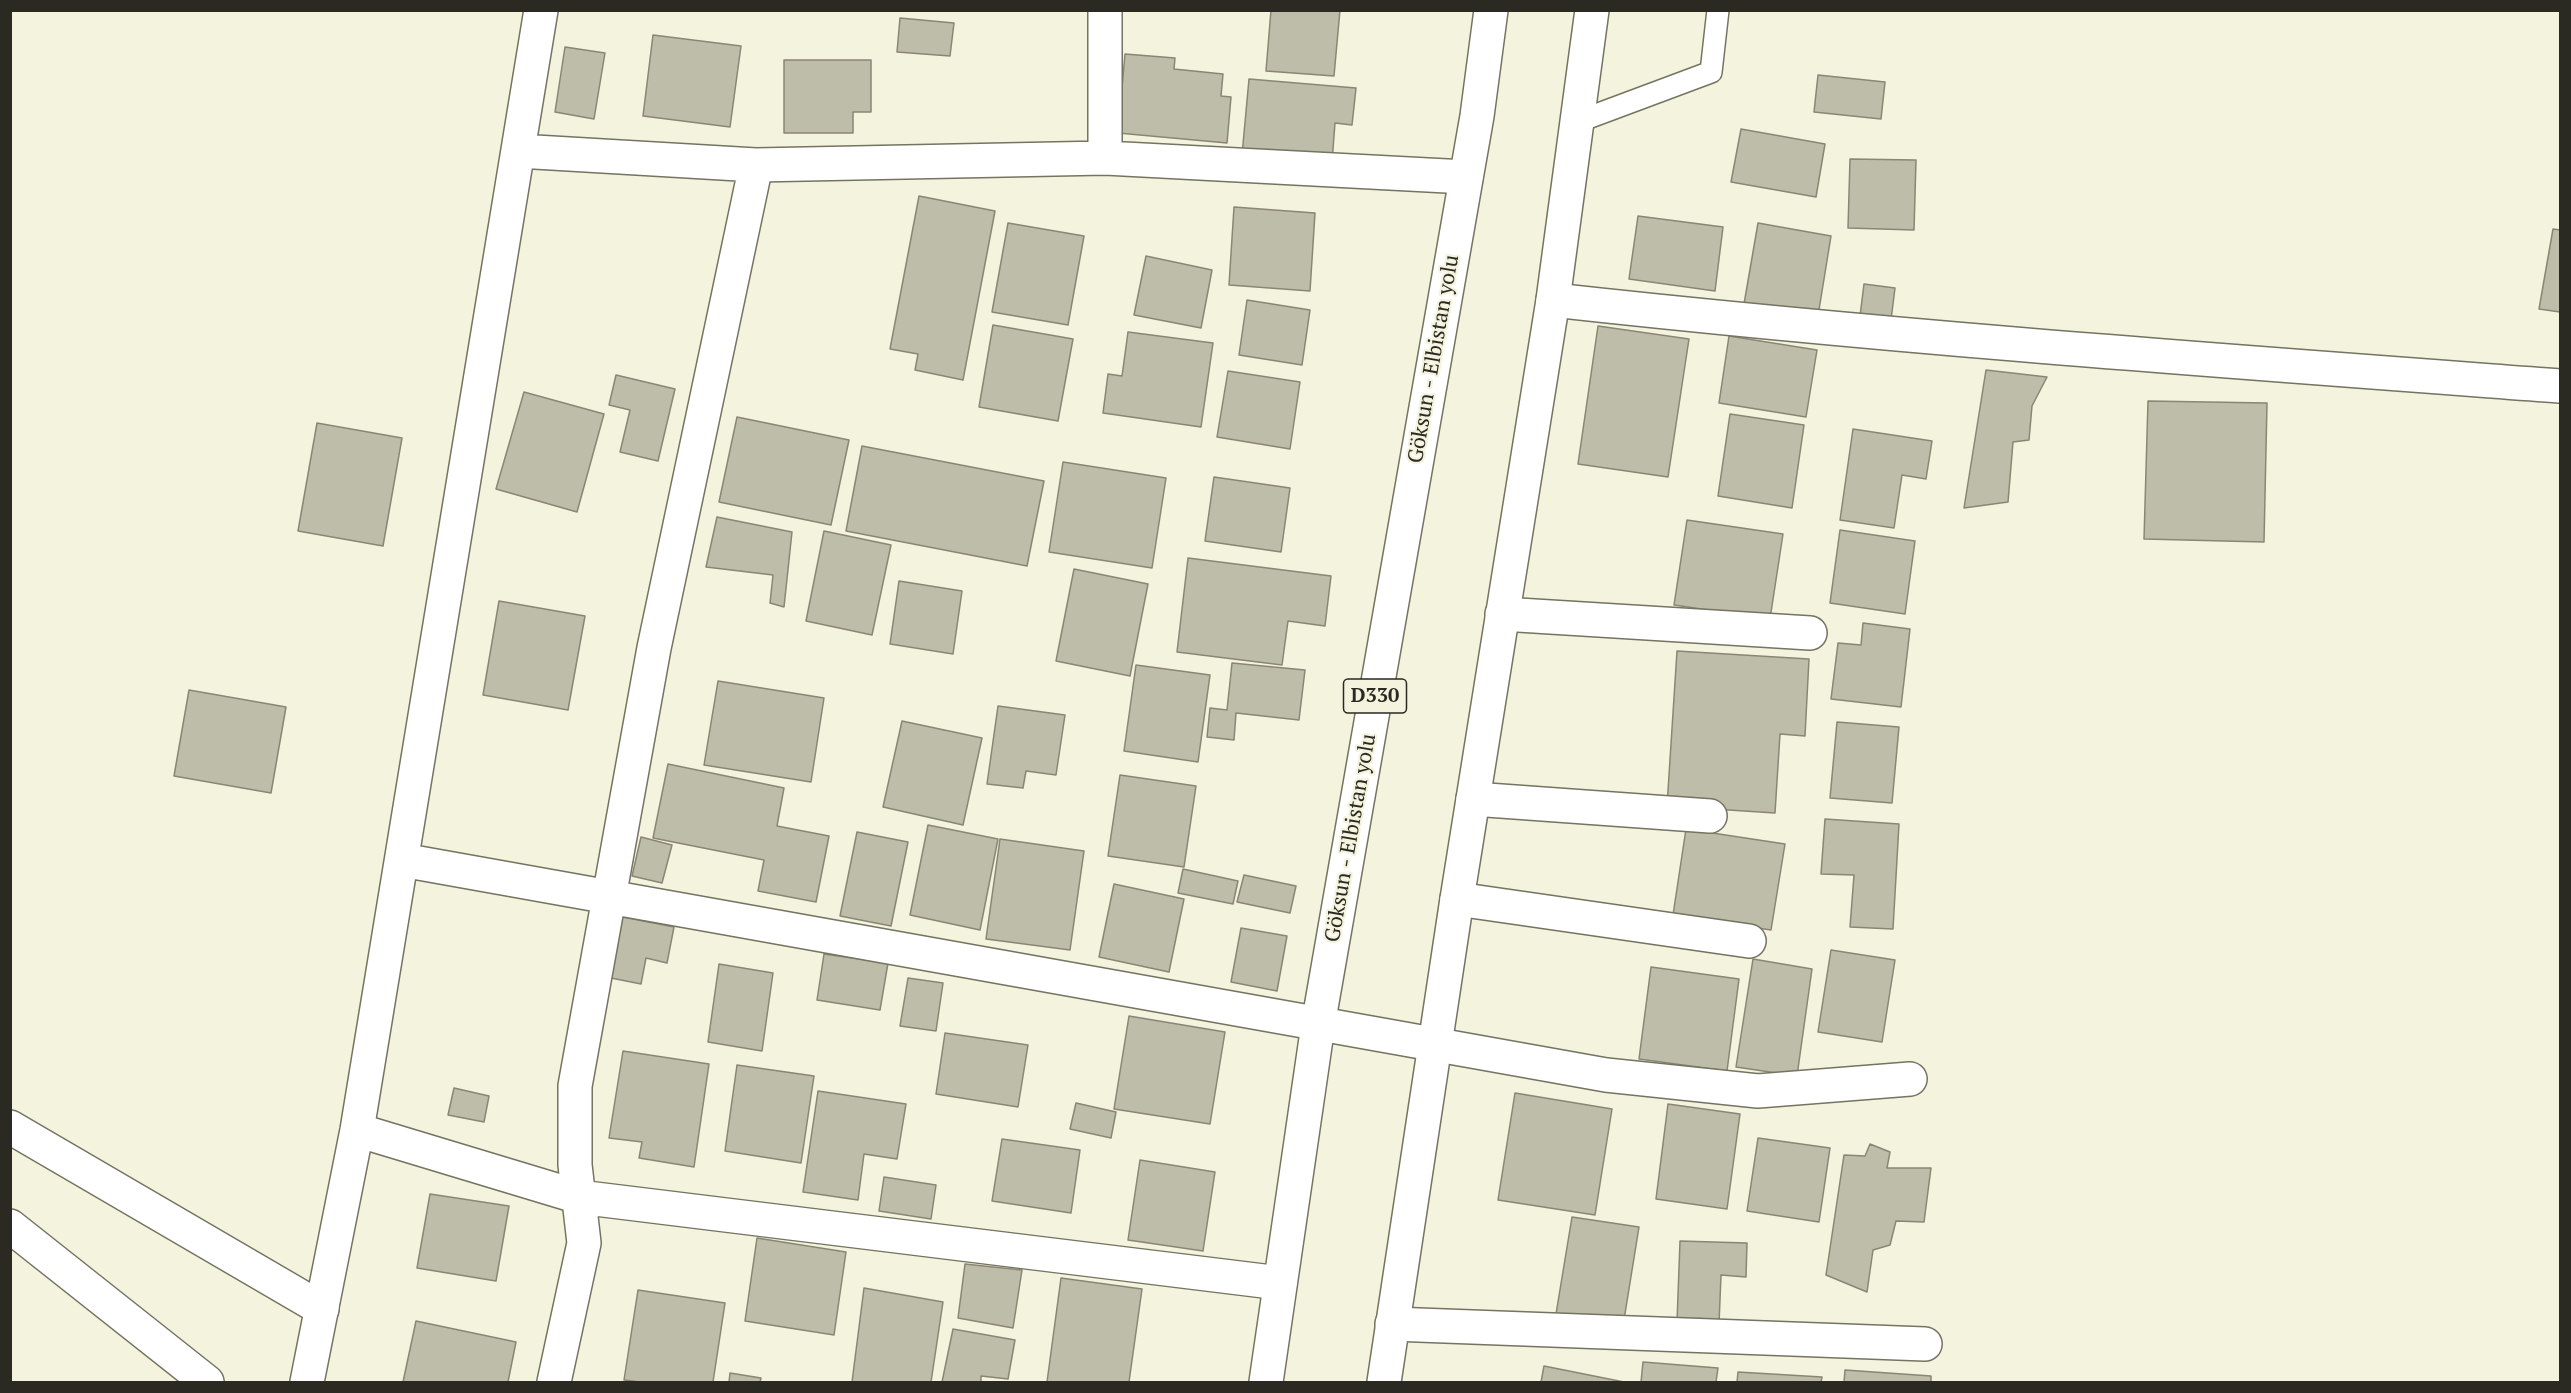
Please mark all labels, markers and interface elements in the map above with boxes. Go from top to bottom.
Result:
street label: Göksun - Elbistan yolu [1403,253,1465,465]
road number: D330 [1344,679,1406,713]
street label: Göksun - Elbistan yolu [1320,732,1382,944]

